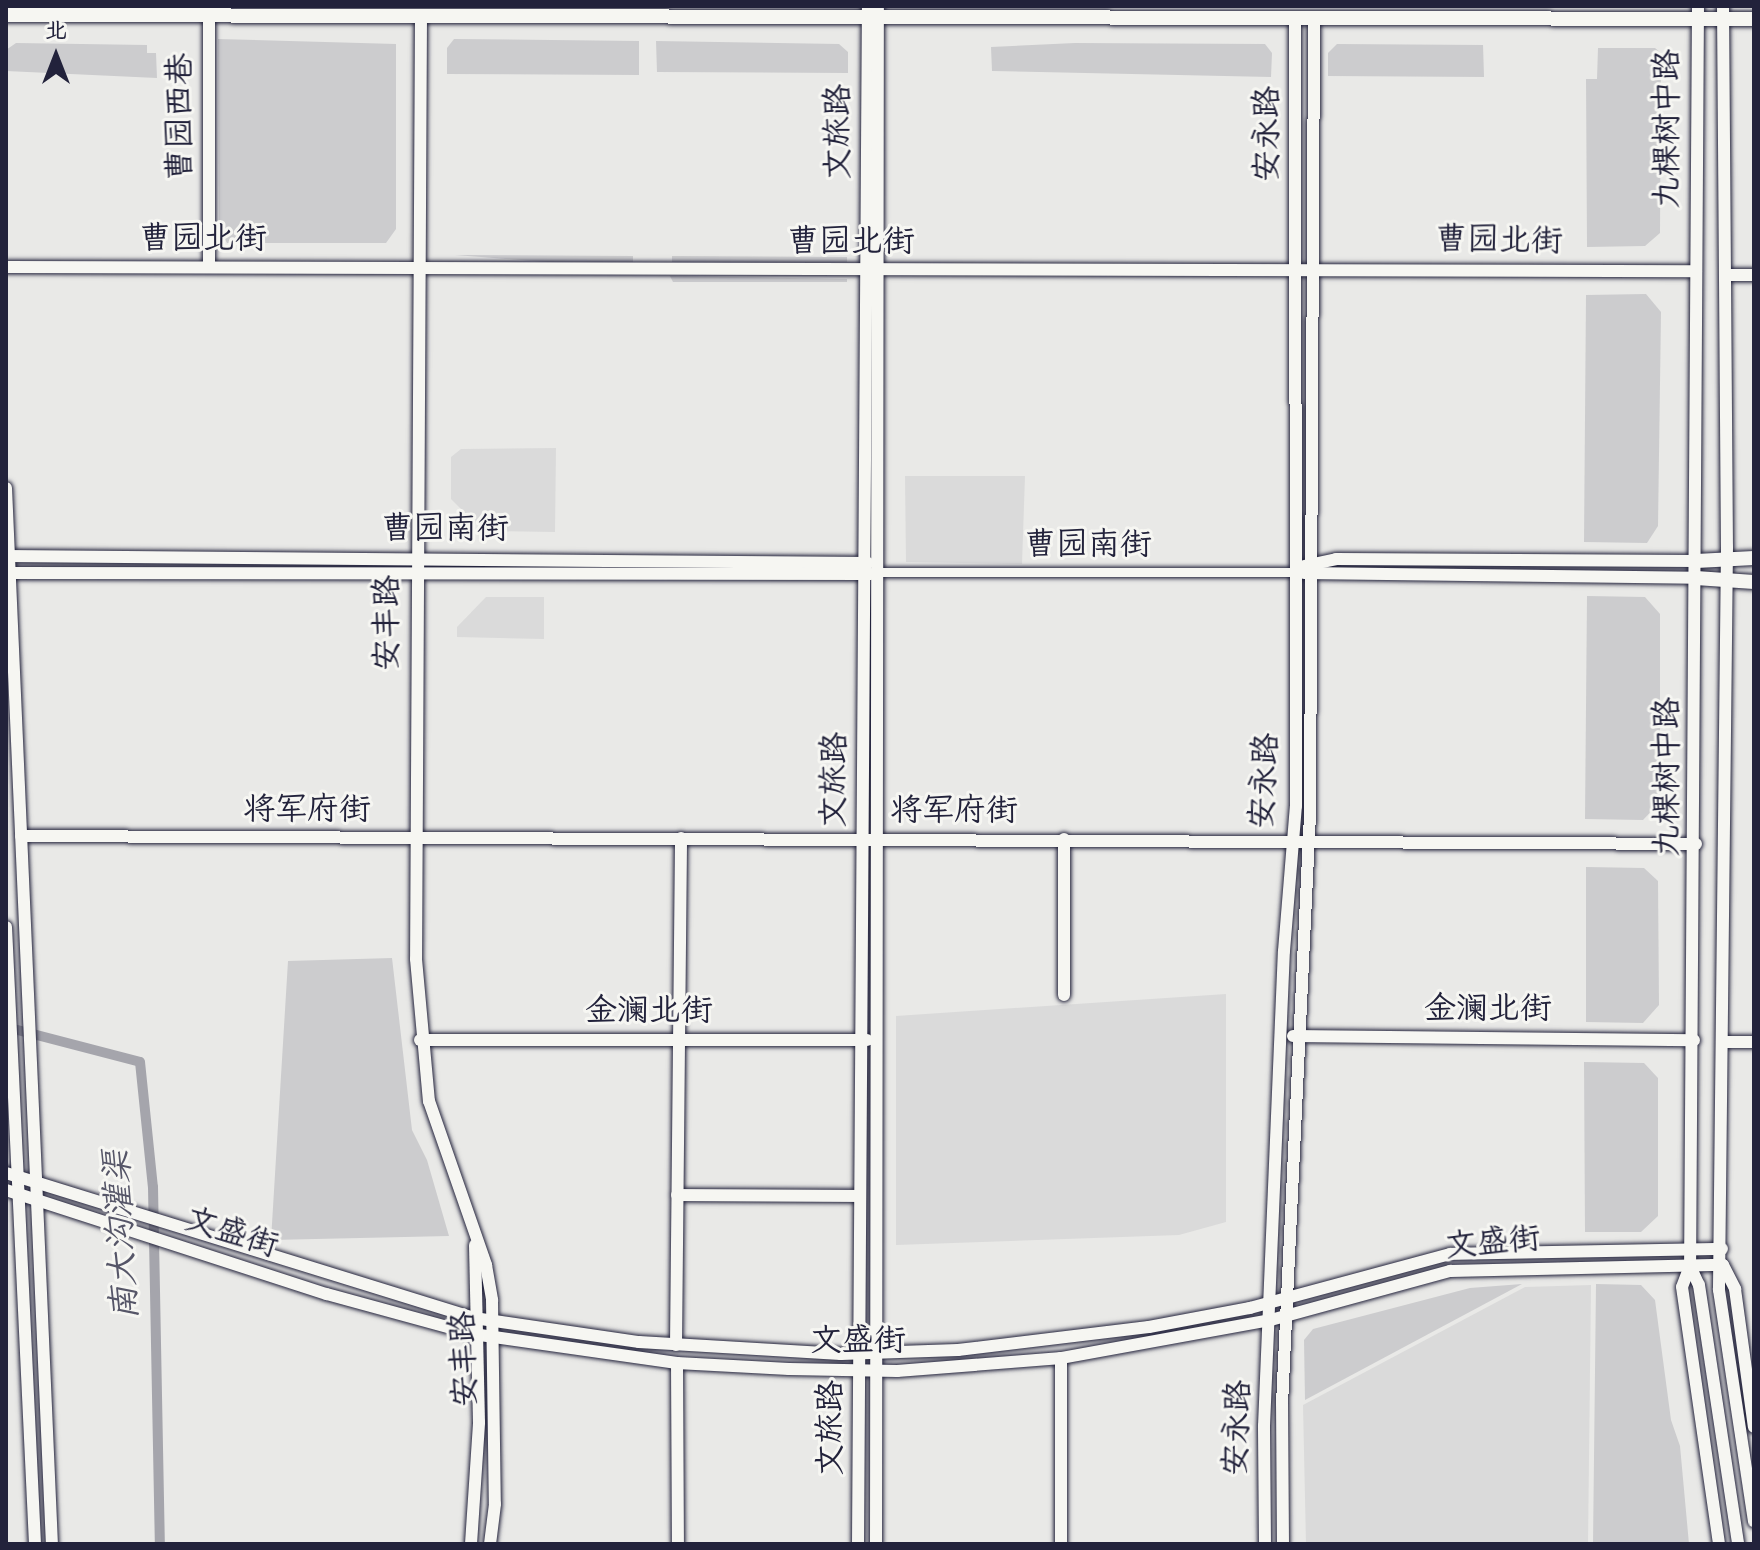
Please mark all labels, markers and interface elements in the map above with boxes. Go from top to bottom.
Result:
north arrow [16,16,96,96]
text: 北 [45,16,67,48]
street label: 九棵树中路 [1651,49,1689,209]
street label: 曹园西巷 [164,53,202,181]
street label: 文旅路 [822,84,860,180]
street label: 安永路 [1251,86,1289,182]
street label: 曹园北街 [139,222,267,260]
street label: 曹园北街 [1435,223,1563,263]
street label: 曹园北街 [787,225,915,263]
street label: 曹园南街 [381,512,509,550]
street label: 曹园南街 [1024,528,1152,566]
street label: 安丰路 [371,575,409,671]
street label: 九棵树中路 [1651,697,1689,857]
street label: 文旅路 [817,732,857,828]
street label: 安永路 [1245,732,1289,830]
street label: 将军府街 [243,793,371,831]
street label: 将军府街 [890,794,1018,832]
street label: 金澜北街 [1424,992,1552,1030]
street label: 金澜北街 [585,994,713,1032]
water label: 南大沟灌渠 [99,1149,149,1321]
street label: 文盛街 [179,1202,283,1268]
street label: 文盛街 [1444,1222,1542,1268]
street label: 安丰路 [446,1310,488,1408]
street label: 文盛街 [810,1324,906,1362]
street label: 安永路 [1219,1379,1261,1477]
street label: 文旅路 [814,1380,852,1476]

